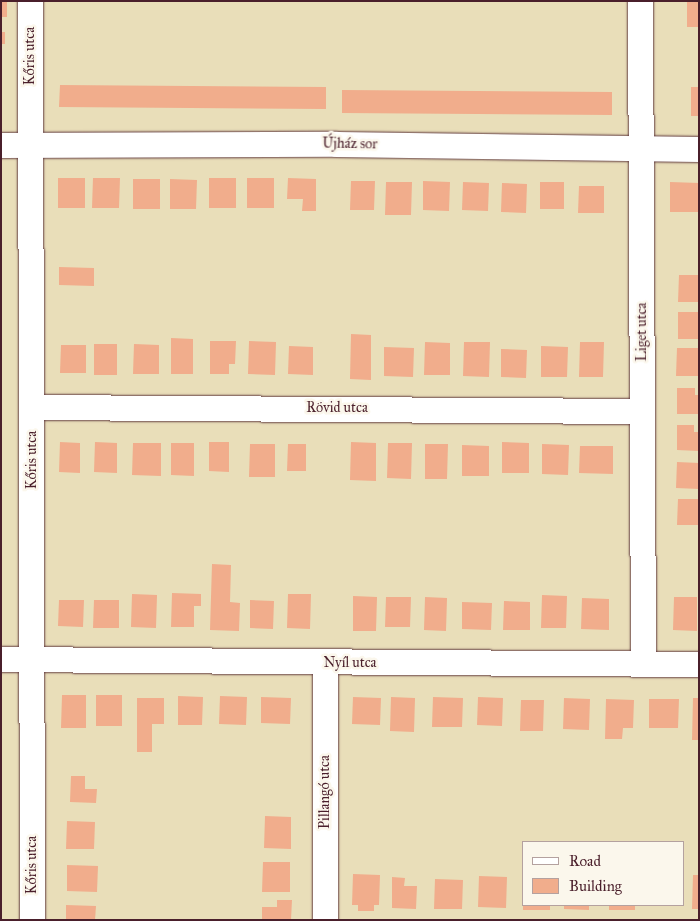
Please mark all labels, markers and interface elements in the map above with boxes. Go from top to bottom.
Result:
street label: Kőris utca [22,27,38,85]
street label: Újház sor [322,135,378,153]
street label: Liget utca [634,303,650,361]
street label: Rövid utca [306,400,368,416]
street label: Kőris utca [24,431,40,489]
street label: Nyíl utca [323,655,377,671]
street label: Pillangó utca [317,755,333,829]
street label: Kőris utca [24,836,40,894]
legend [522,841,685,906]
text: Road [569,852,601,870]
text: Building [569,877,622,895]

